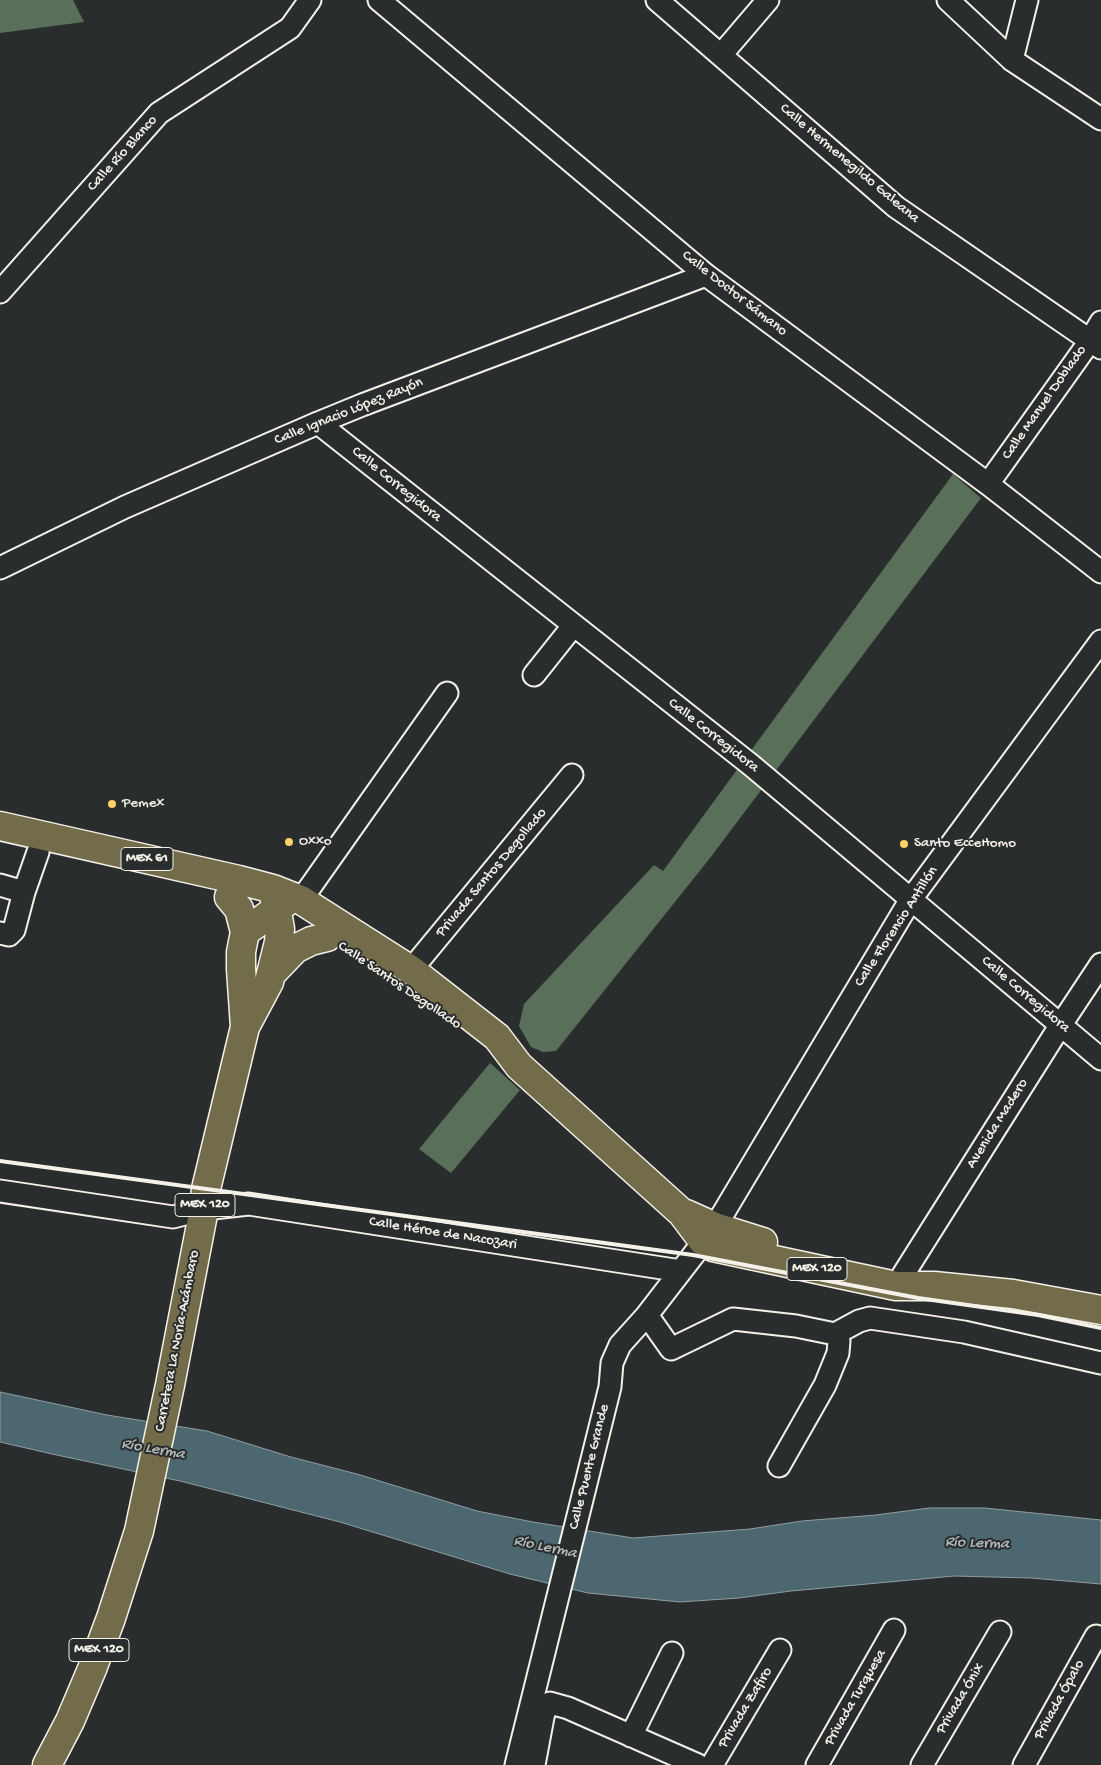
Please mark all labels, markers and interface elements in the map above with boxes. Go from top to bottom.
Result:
street label: Calle Hermenegildo Galeana [775,100,923,228]
street label: Calle Río Blanco [84,112,162,196]
street label: Calle Doctor Sámano [678,247,790,341]
street label: Calle Manuel Doblado [999,342,1091,464]
street label: Calle Ignacio López Rayón [272,374,426,450]
street label: Calle Corregidora [347,443,445,527]
street label: Calle Corregidora [664,695,762,777]
place label: Pemex [122,795,164,813]
marker: Pemex [106,798,118,810]
street label: Privada Santos Degollado [433,805,551,941]
place label: Oxxo [299,833,332,851]
place label: Santo EcceHomo [914,835,1016,853]
marker: Oxxo [283,836,295,848]
marker: Santo EcceHomo [898,838,910,850]
road number: MEX 61 [121,848,173,871]
street label: Calle Florencio Antillón [851,863,943,991]
street label: Calle Santos Degollado [334,938,464,1034]
street label: Calle Corregidora [977,953,1073,1037]
street label: Avenida Madero [963,1076,1033,1172]
road number: MEX 120 [175,1194,235,1216]
street label: Calle Héroe de Nacozari [368,1213,518,1255]
street label: Carretera La Noria-Acámbaro [152,1249,204,1433]
road number: MEX 120 [787,1258,847,1280]
street label: Calle Puente Grande [566,1402,614,1532]
water label: Río Lerma [120,1435,186,1465]
water label: Río Lerma [512,1532,578,1564]
water label: Río Lerma [945,1533,1009,1555]
road number: MEX 120 [69,1638,129,1662]
street label: Privada Turquesa [821,1647,891,1749]
street label: Privada Ópalo [1031,1657,1089,1743]
street label: Privada Ónix [933,1660,989,1738]
street label: Privada Zafiro [715,1664,777,1752]

